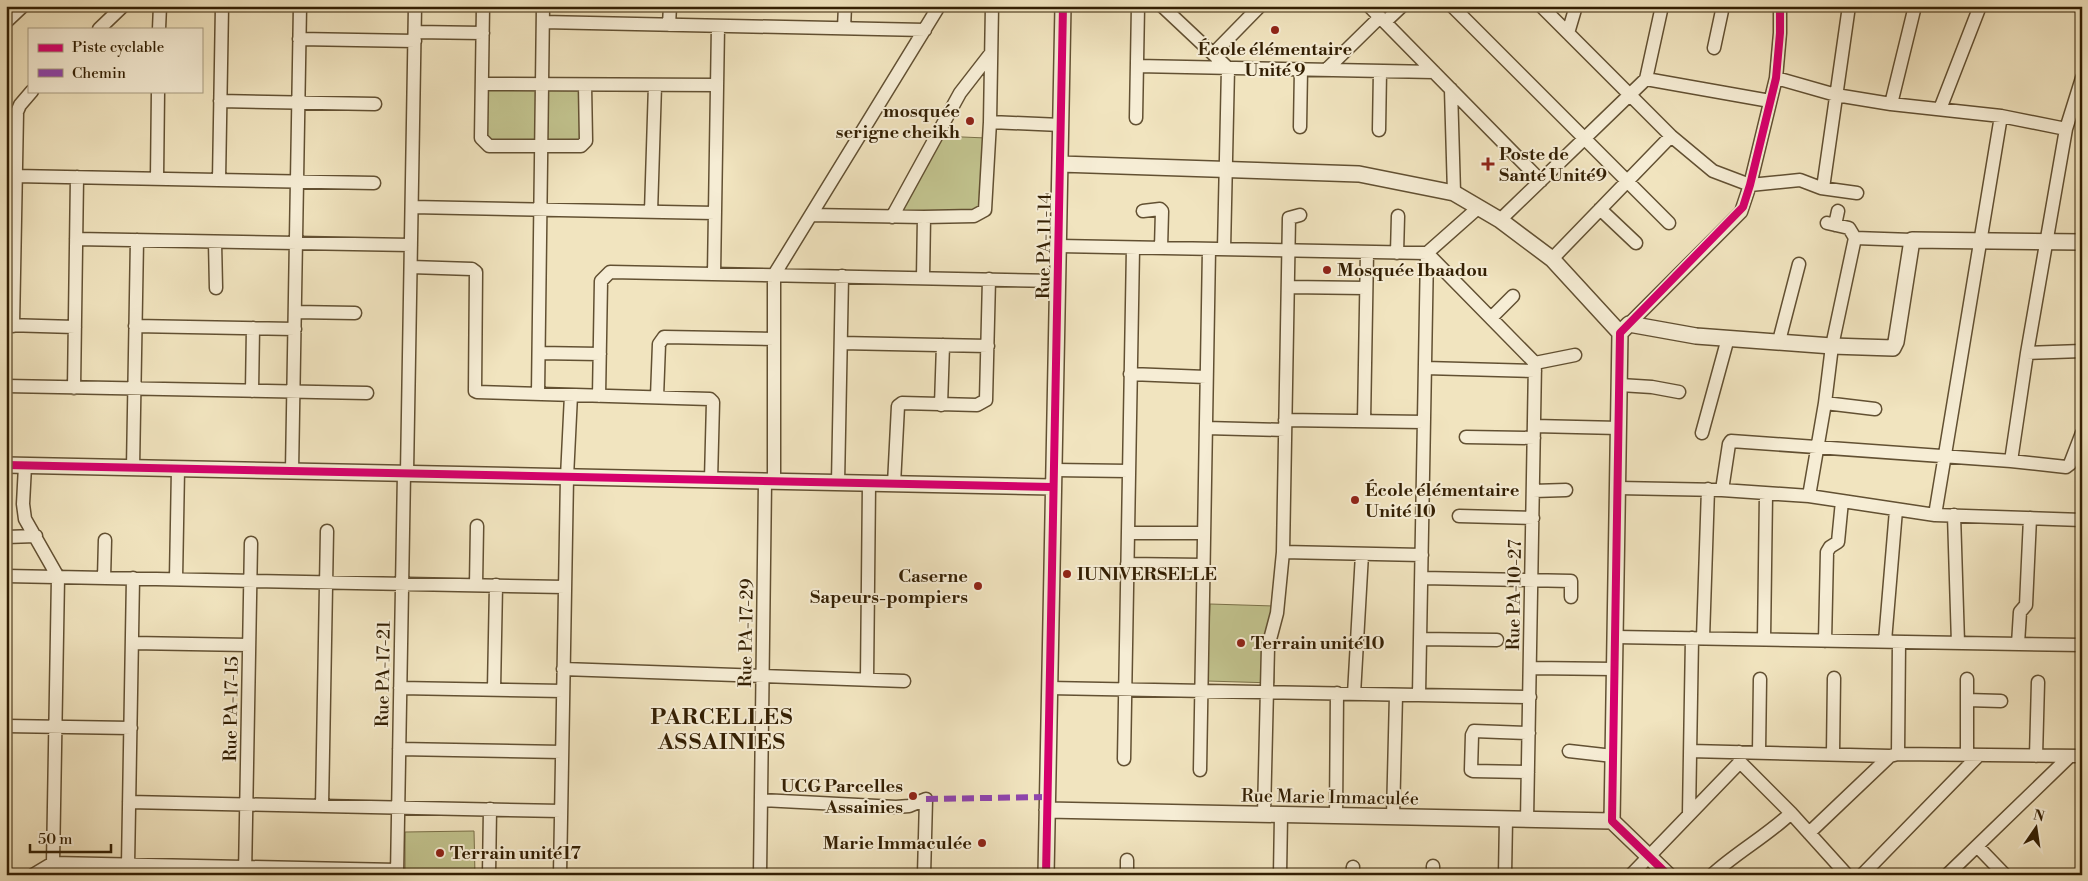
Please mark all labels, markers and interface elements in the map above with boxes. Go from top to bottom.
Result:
marker: École élémentaire Unité 9 [1269,24,1281,36]
legend [28,28,202,92]
text: Piste cyclable [72,38,164,57]
place label: École élémentaire Unité 9 [1198,38,1352,82]
text: Chemin [72,64,126,83]
place label: mosquée serigne cheikh [836,100,960,144]
marker: mosquée serigne cheikh [964,115,976,127]
place label: Poste de Santé Unité9 [1499,143,1607,187]
marker: Poste de Santé Unité9 [1481,157,1495,171]
street label: Rue PA-11-14 [1032,192,1057,299]
place label: Mosquée Ibaadou [1337,259,1488,282]
marker: Mosquée Ibaadou [1321,264,1333,276]
place label: École élémentaire Unité 10 [1365,479,1520,523]
marker: École élémentaire Unité 10 [1349,494,1361,506]
street label: Rue PA-10-27 [1502,539,1527,651]
place label: IUNIVERSELLE [1077,563,1217,586]
place label: Caserne Sapeurs-pompiers [810,565,968,609]
marker: IUNIVERSELLE [1061,568,1073,580]
street label: Rue PA-17-29 [734,578,759,688]
marker: Caserne Sapeurs-pompiers [972,580,984,592]
street label: Rue PA-17-21 [371,621,396,727]
place label: Terrain unité10 [1251,632,1385,655]
marker: Terrain unité10 [1235,637,1247,649]
street label: Rue PA-17-15 [219,656,244,762]
district label: PARCELLES ASSAINIES [651,704,793,756]
place label: UCG Parcelles Assainies [781,775,903,819]
street label: Rue Marie Immaculée [1241,784,1419,811]
marker: UCG Parcelles Assainies [907,790,919,802]
north arrow [2010,804,2060,854]
text: N [2031,806,2046,826]
scale bar [30,821,111,853]
text: 50 m [38,830,72,849]
place label: Marie Immaculée [823,832,972,855]
marker: Marie Immaculée [976,837,988,849]
place label: Terrain unité17 [450,842,581,865]
marker: Terrain unité17 [434,847,446,859]

